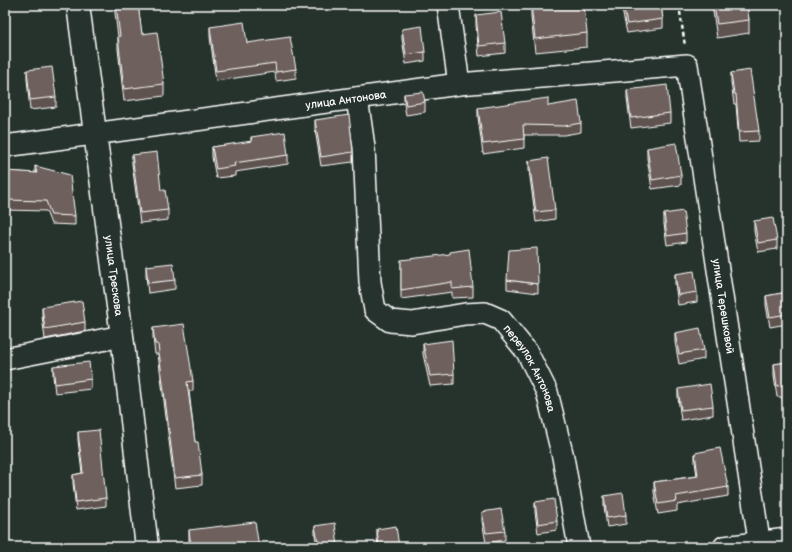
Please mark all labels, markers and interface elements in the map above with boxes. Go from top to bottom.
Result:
street label: улица Антонова [305,88,388,112]
street label: улица Трескова [102,235,125,317]
street label: улица Терешковой [709,258,737,355]
street label: переулок Антонова [500,322,558,414]

